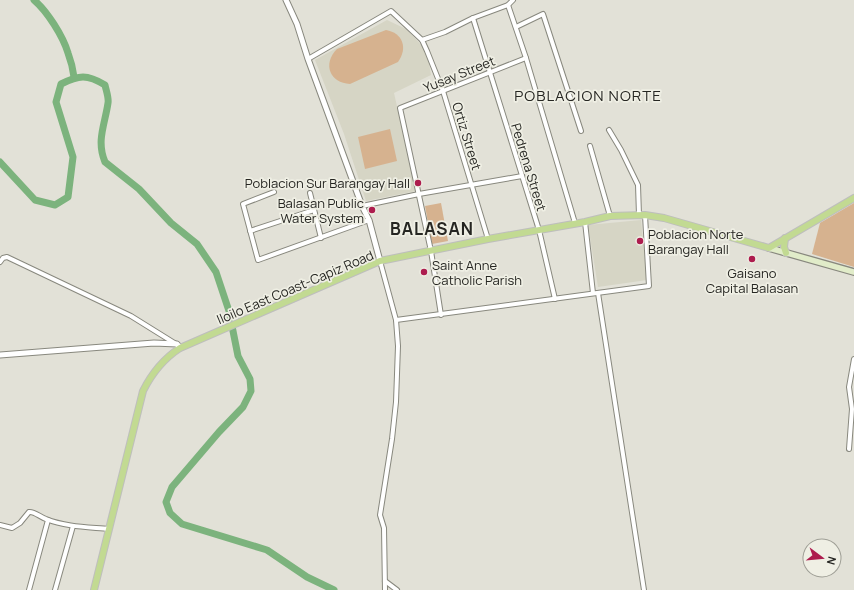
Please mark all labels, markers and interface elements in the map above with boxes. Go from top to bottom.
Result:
street label: Yusay Street [421,51,497,97]
district label: POBLACION NORTE [514,85,662,106]
street label: Ortiz Street [448,100,486,172]
street label: Pedrena Street [507,121,551,213]
place label: Poblacion Sur Barangay Hall [245,174,410,192]
marker: Poblacion Sur Barangay Hall [413,178,423,188]
place label: Balasan Public Water System [278,194,364,227]
marker: Balasan Public Water System [367,205,377,215]
district label: BALASAN [390,217,474,240]
place label: Poblacion Norte Barangay Hall [648,225,744,258]
marker: Poblacion Norte Barangay Hall [635,236,645,246]
street label: Iloilo East Coast-Capiz Road [214,246,376,328]
marker: Gaisano Capital Balasan [747,254,757,264]
place label: Saint Anne Catholic Parish [432,256,522,289]
place label: Gaisano Capital Balasan [706,264,798,297]
marker: Saint Anne Catholic Parish [419,267,429,277]
north arrow [802,538,842,578]
text: N [824,555,840,567]

